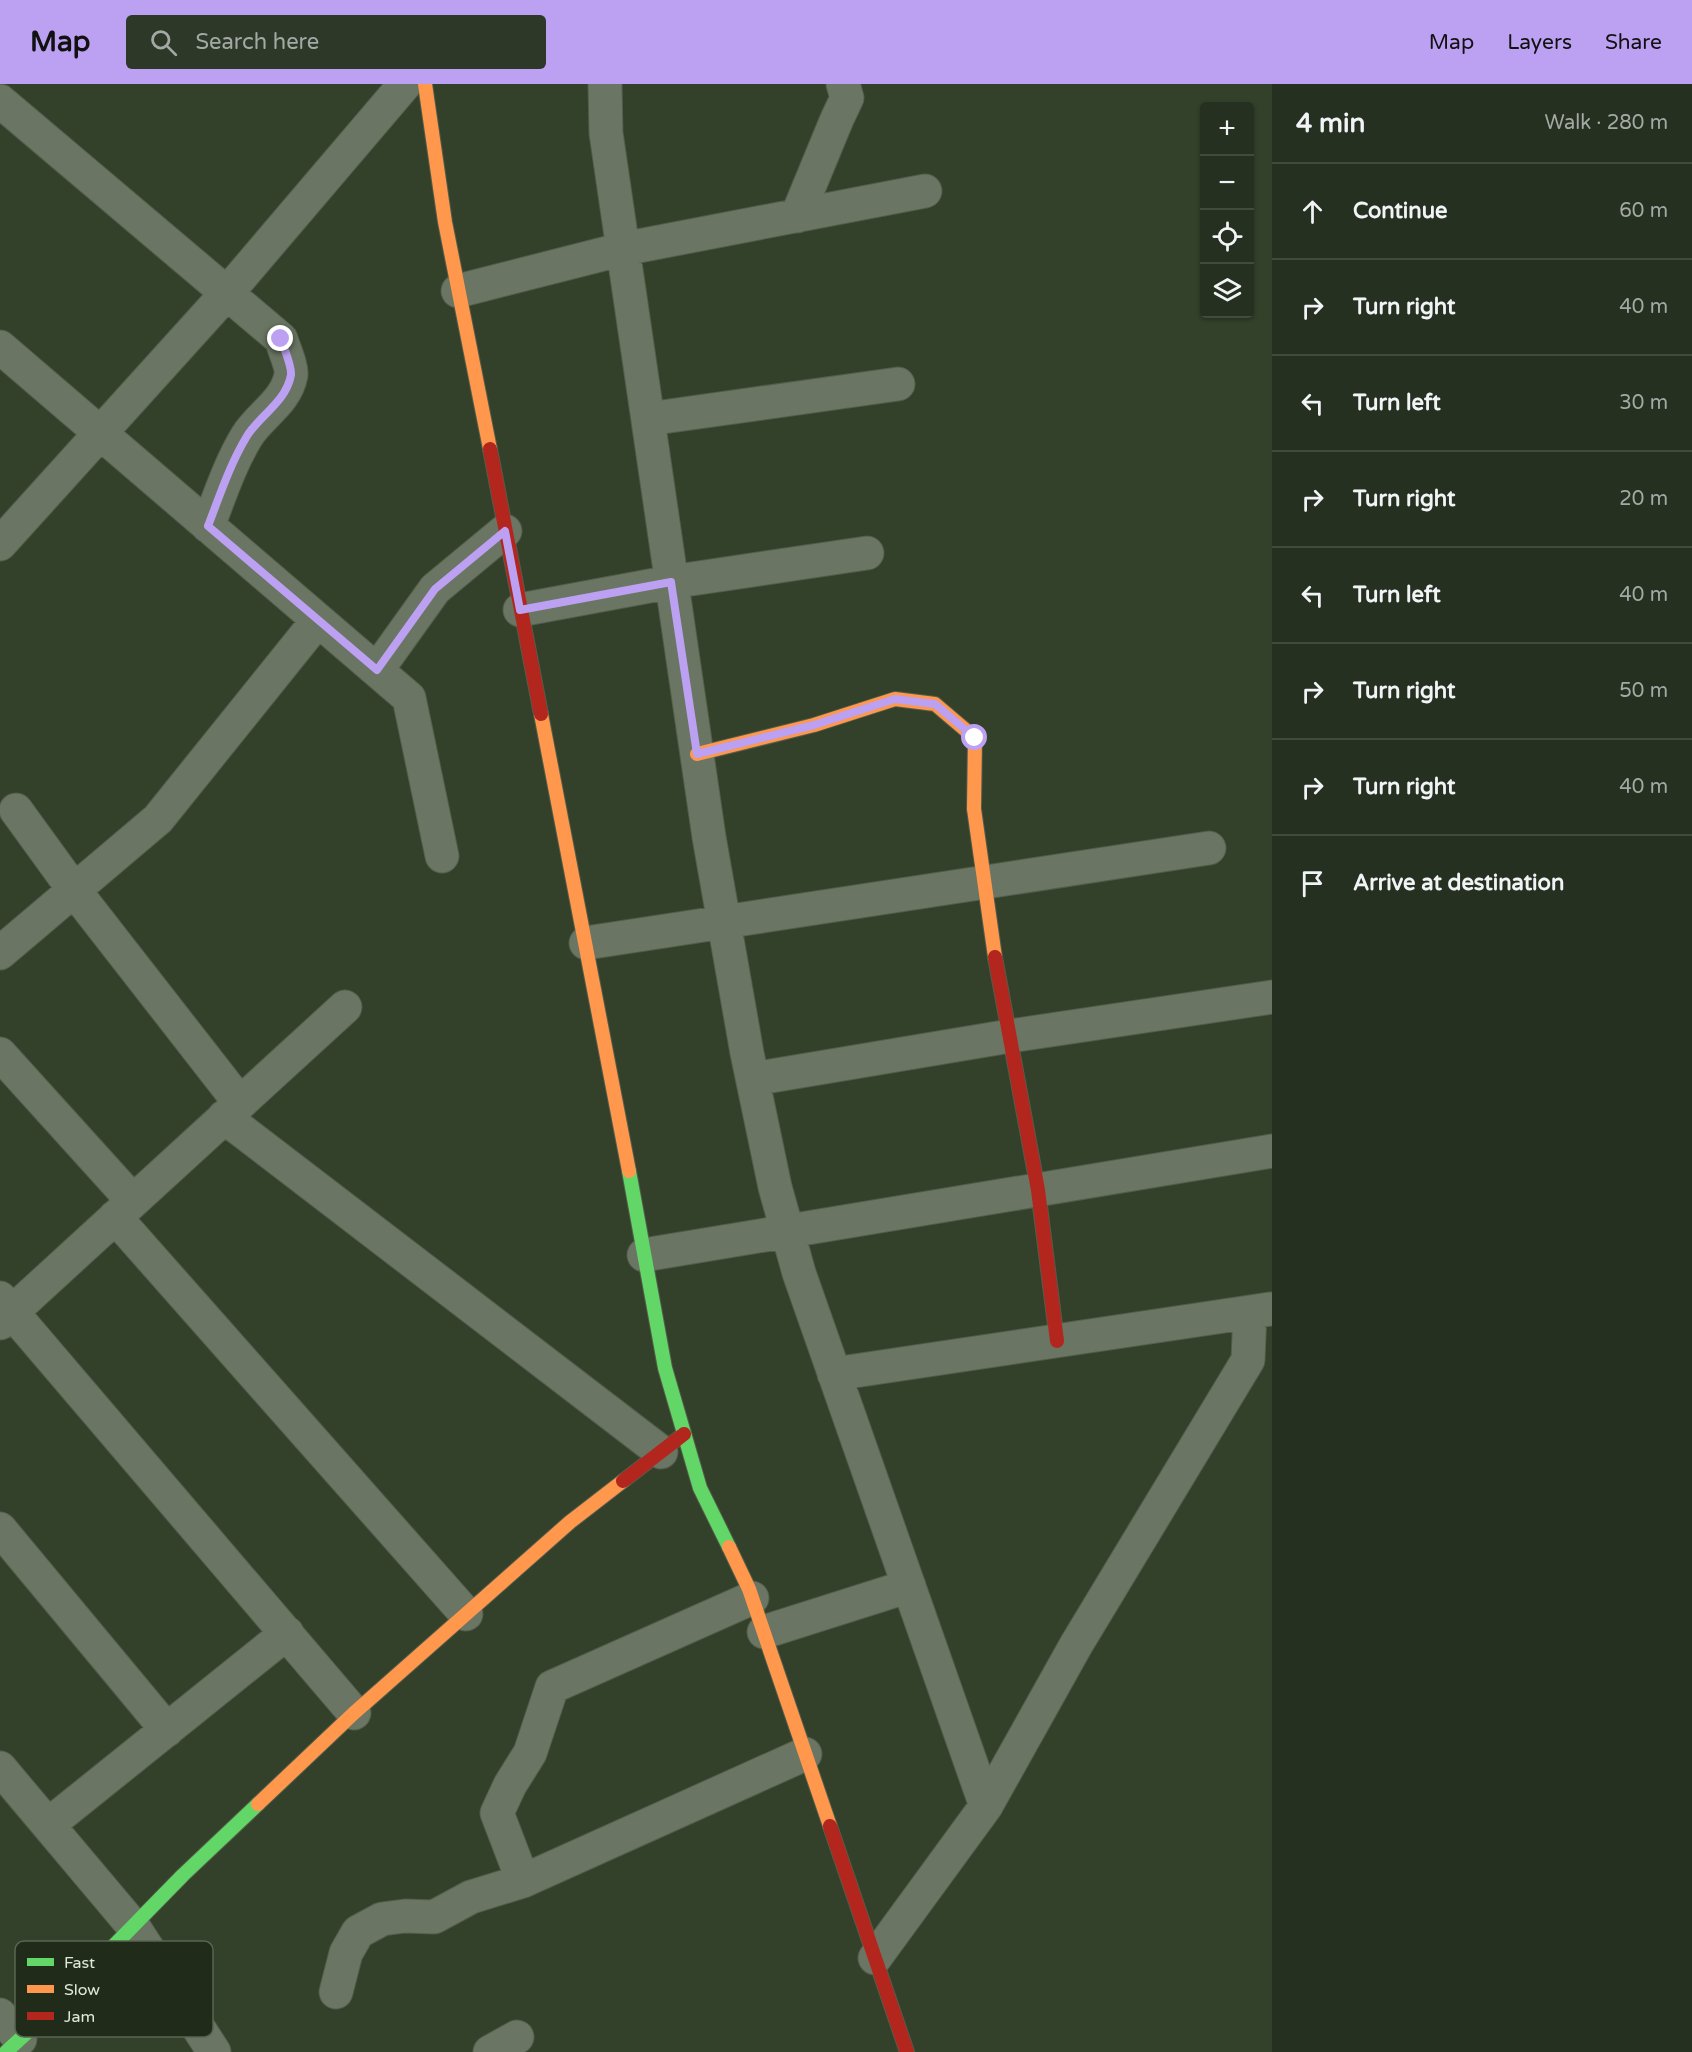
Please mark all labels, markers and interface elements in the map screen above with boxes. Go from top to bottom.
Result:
search box [126,15,546,69]
text: Map [30,25,90,59]
icon: search [147,26,180,59]
text: Search here [195,29,319,55]
text: Map [1429,30,1474,55]
text: Layers [1507,30,1572,55]
text: Share [1605,30,1662,55]
map controls [1200,102,1254,318]
button: + [1200,102,1254,156]
text: 4 min [1296,108,1365,139]
text: Walk · 280 m [1545,111,1668,135]
button: − [1200,156,1254,210]
icon: ahead [1296,195,1329,228]
text: Continue [1353,198,1448,224]
text: 60 m [1619,199,1668,223]
button: locate [1200,210,1254,264]
button: layers [1200,264,1254,318]
icon: right [1296,291,1329,324]
text: Turn right [1353,294,1455,320]
text: 40 m [1619,295,1668,319]
route end [267,325,293,351]
icon: left [1296,387,1329,420]
text: Turn left [1353,390,1441,416]
text: 30 m [1619,391,1668,415]
icon: right [1296,483,1329,516]
text: Turn right [1353,486,1455,512]
text: 20 m [1619,487,1668,511]
icon: left [1296,579,1329,612]
text: Turn left [1353,582,1441,608]
text: 40 m [1619,583,1668,607]
icon: right [1296,675,1329,708]
text: Turn right [1353,678,1455,704]
text: 50 m [1619,679,1668,703]
route start [961,724,987,750]
icon: right [1296,771,1329,804]
text: Turn right [1353,774,1455,800]
text: 40 m [1619,775,1668,799]
icon: arrive [1296,867,1329,900]
text: Arrive at destination [1353,870,1564,896]
legend [15,1941,213,2037]
text: Fast [64,1953,95,1973]
text: Slow [64,1980,100,2000]
text: Jam [64,2007,95,2027]

